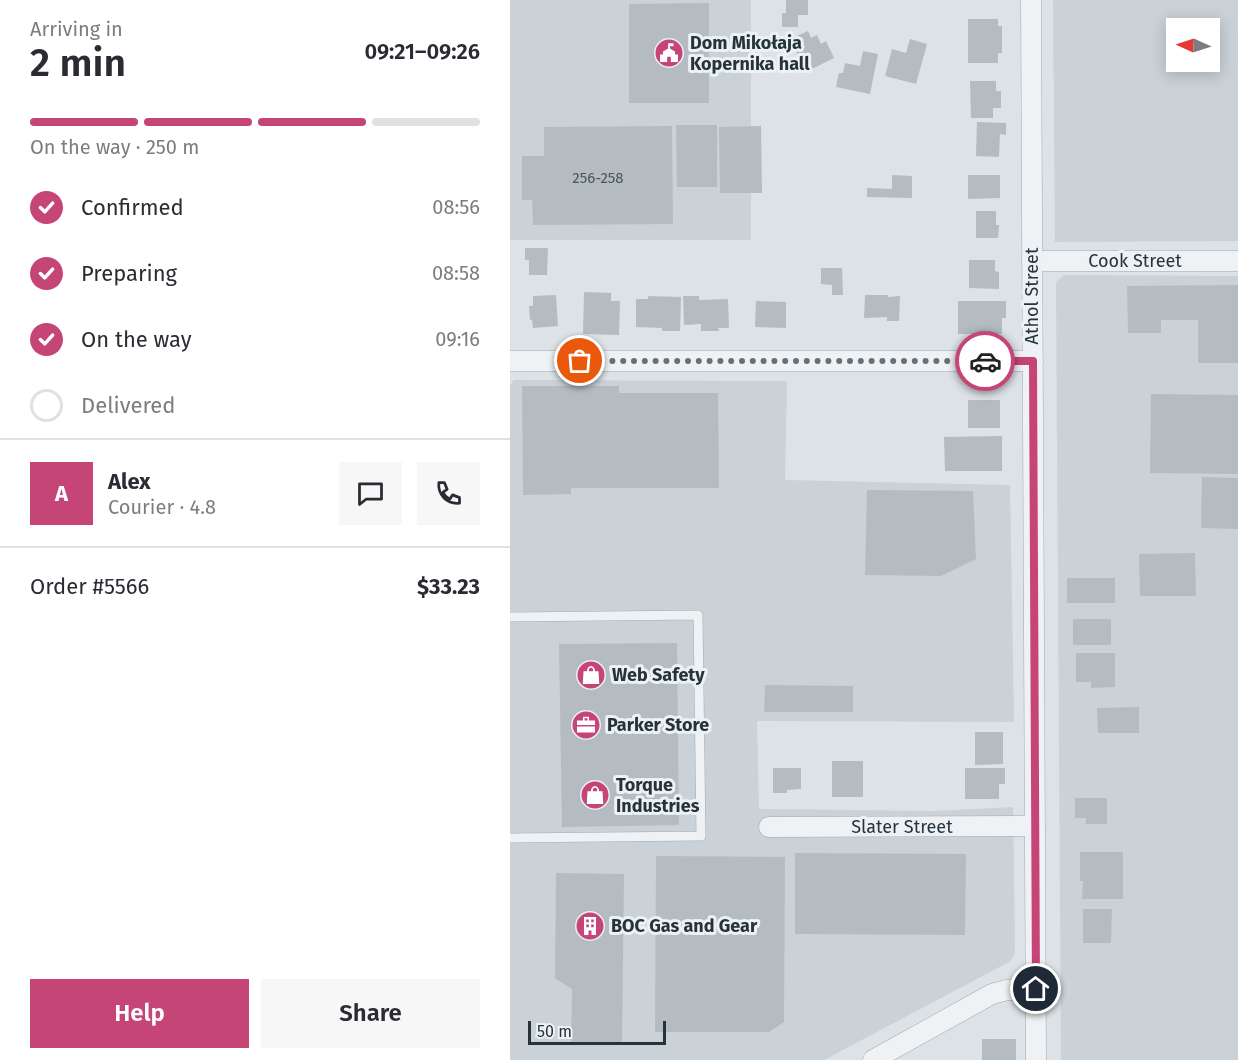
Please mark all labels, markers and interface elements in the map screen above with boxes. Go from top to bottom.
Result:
text: Arriving in [30,17,123,41]
north arrow [1166,18,1220,72]
map controls [1166,18,1220,72]
place label: Dom Mikołaja Kopernika hall [690,32,810,75]
public building icon: Dom Mikołaja Kopernika hall [653,37,685,69]
text: 09:21–09:26 [364,38,480,65]
text: 2 min [30,40,126,86]
text: On the way · 250 m [30,135,199,159]
house number: 256-258 [572,169,624,187]
icon: check [30,191,63,224]
text: Confirmed [81,194,184,221]
text: 08:56 [432,195,480,219]
street label: Athol Street [1021,247,1043,344]
street label: Cook Street [1088,250,1182,272]
icon: check [30,257,63,290]
text: Preparing [81,260,177,287]
text: 08:58 [432,261,480,285]
icon: check [30,323,63,356]
text: On the way [81,326,192,353]
text: 09:16 [435,327,480,351]
courier [955,331,1015,391]
pin [554,335,605,386]
icon: bag [563,344,596,377]
icon: car [969,345,1002,378]
text: Delivered [81,392,176,419]
button: chat [339,462,402,525]
button: phone [417,462,480,525]
text: Alex [108,468,151,495]
text: A [55,480,68,507]
text: Courier · 4.8 [108,495,216,519]
text: Order #5566 [30,573,149,600]
text: $33.23 [417,573,480,600]
shop icon: Web Safety [575,659,607,691]
place label: Web Safety [612,664,705,686]
office icon: Parker Store [570,709,602,741]
place label: Parker Store [607,714,709,736]
place label: Torque Industries [616,774,700,817]
shop icon: Torque Industries [579,779,611,811]
street label: Slater Street [851,816,953,838]
building icon: BOC Gas and Gear [574,910,606,942]
place label: BOC Gas and Gear [611,915,758,937]
pin [1010,963,1061,1014]
icon: home [1019,972,1052,1005]
button: Help [30,979,249,1048]
button: Share [261,979,480,1048]
scale bar [528,1018,666,1046]
text: 50 m [537,1022,572,1041]

